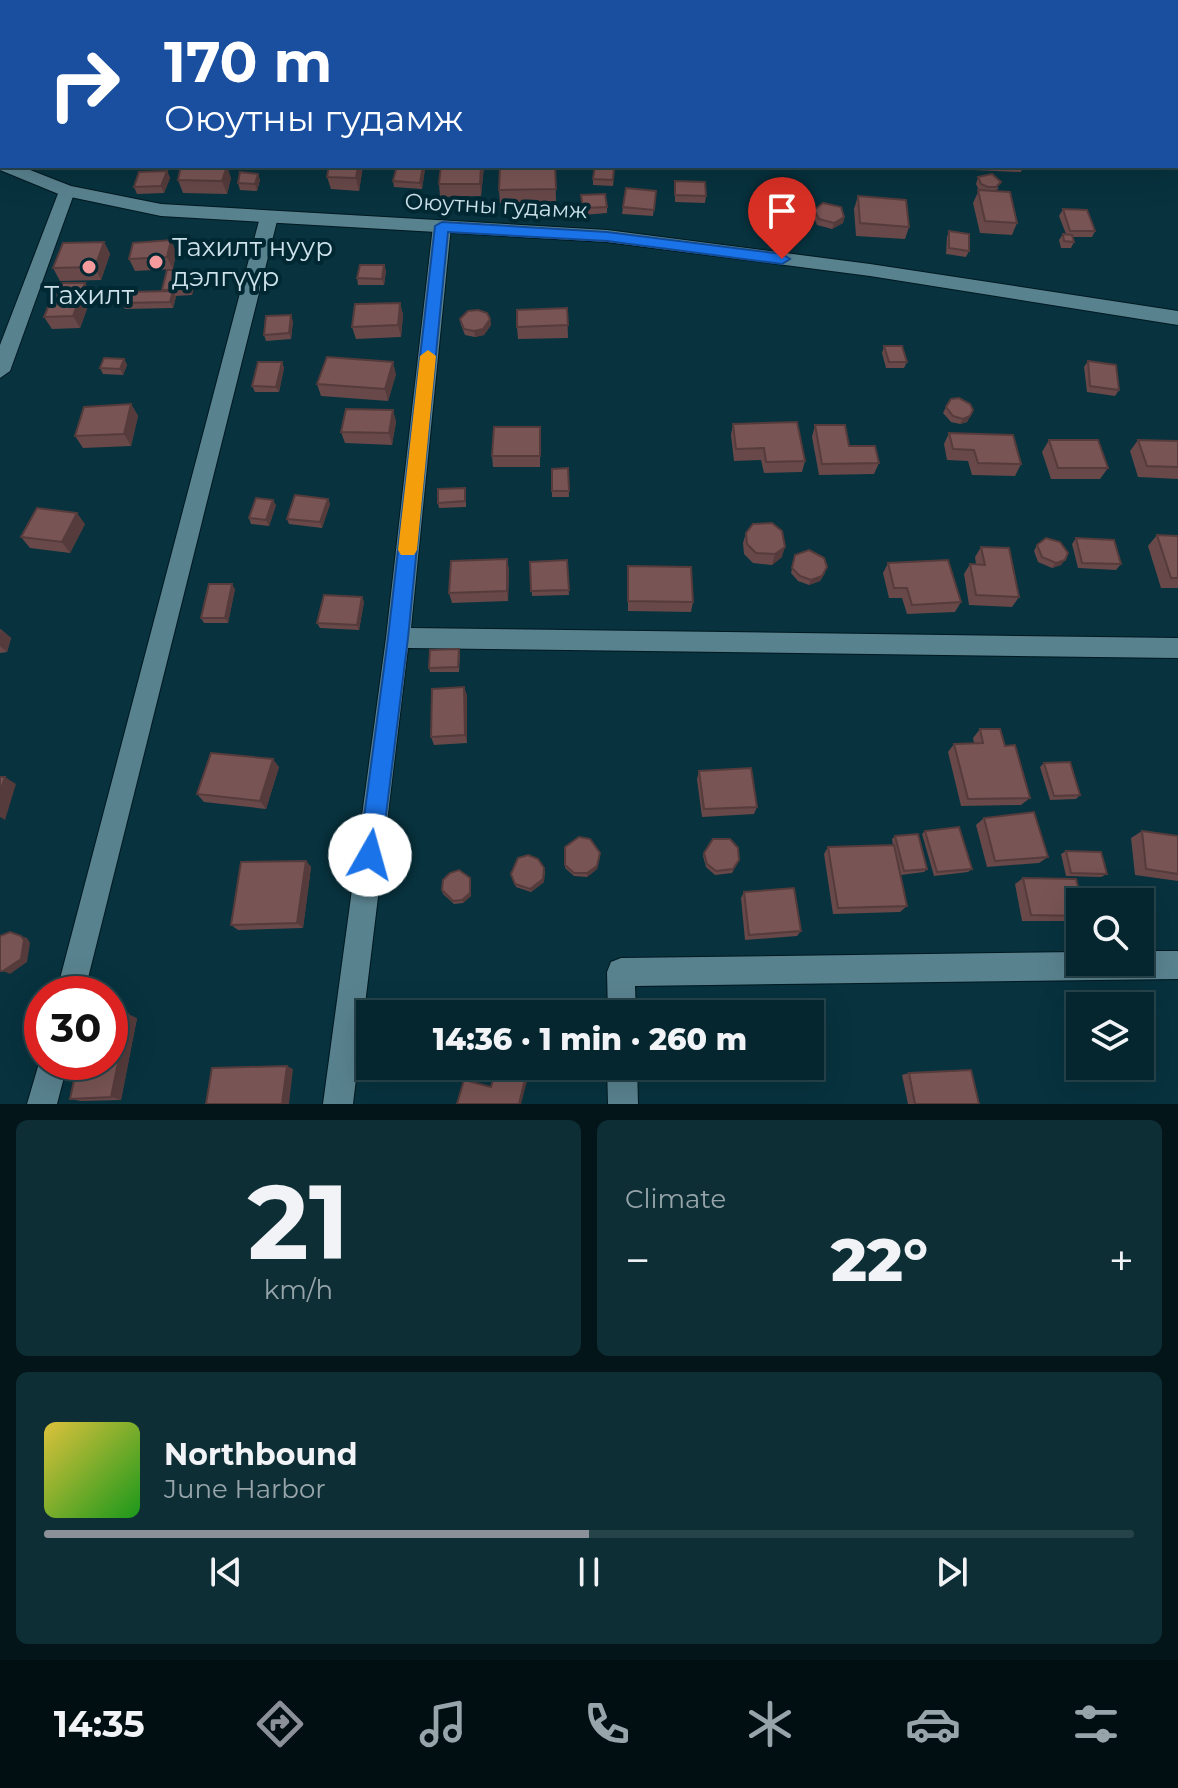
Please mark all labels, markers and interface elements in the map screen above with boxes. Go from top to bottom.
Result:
text: 170 m [164,28,332,96]
icon: right [32,32,136,136]
text: Оюутны гудамж [164,96,463,140]
pin [748,177,816,259]
street label: Оюутны гудамж [404,188,588,224]
icon: arrive [760,189,804,233]
place label: Тахилт нуур дэлгүүр [172,231,333,293]
marker: Тахилт нуур дэлгүүр [147,253,165,271]
marker: Тахилт [80,258,98,276]
place label: Тахилт [44,279,135,311]
position arrow [328,813,412,897]
map controls [1066,888,1154,1080]
button: search [1066,888,1154,976]
speed limit sign: 30 [24,976,128,1080]
button: layers [1066,992,1154,1080]
text: 14:36 · 1 min · 260 m [433,1021,747,1058]
text: 21 [247,1158,350,1285]
text: Climate [625,1183,726,1215]
text: 22° [831,1223,928,1296]
text: − [625,1233,650,1287]
text: + [1109,1233,1134,1287]
text: km/h [264,1274,333,1306]
text: Northbound [164,1436,358,1473]
text: June Harbor [164,1473,326,1505]
icon: previous [204,1550,248,1594]
icon: pause [567,1550,611,1594]
icon: next [930,1550,974,1594]
icon: directions [252,1696,308,1752]
icon: music [415,1696,471,1752]
icon: phone [579,1696,635,1752]
icon: climate [742,1696,798,1752]
icon: car [905,1696,961,1752]
icon: filters [1068,1696,1124,1752]
text: 14:35 [54,1702,145,1746]

